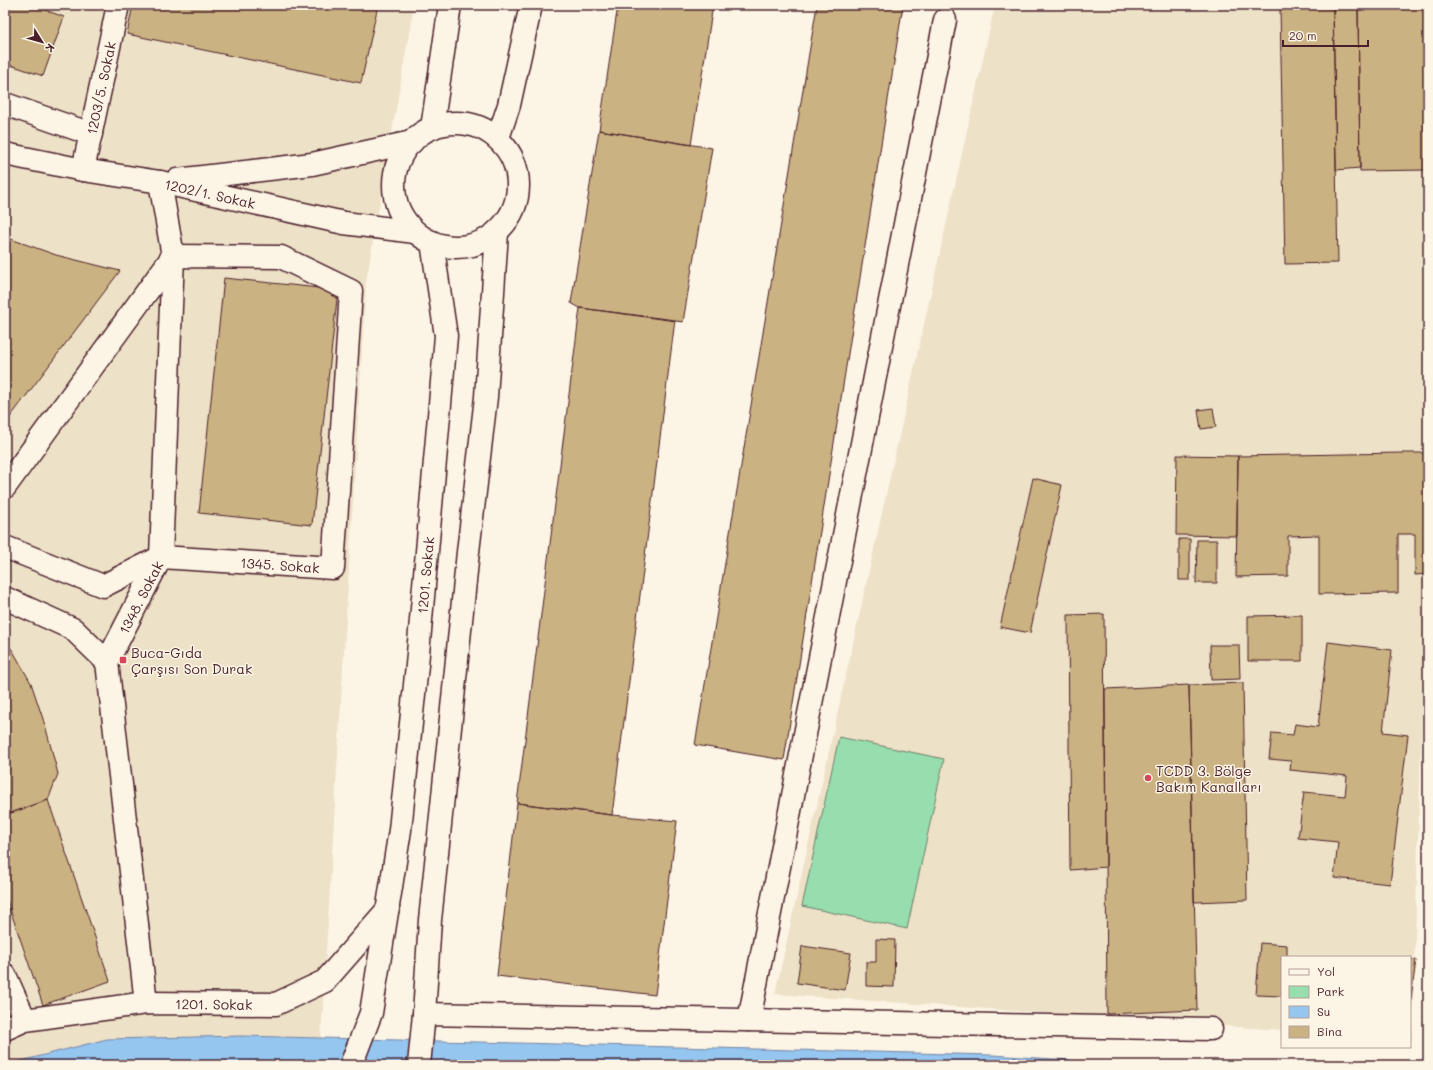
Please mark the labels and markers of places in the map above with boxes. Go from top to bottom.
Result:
place label: Buca-Gıda Çarşısı Son Durak [131,643,253,678]
marker: Buca-Gıda Çarşısı Son Durak [118,655,128,665]
place label: TCDD 3. Bölge Bakım Kanalları [1156,761,1262,796]
marker: TCDD 3. Bölge Bakım Kanalları [1143,773,1153,783]

